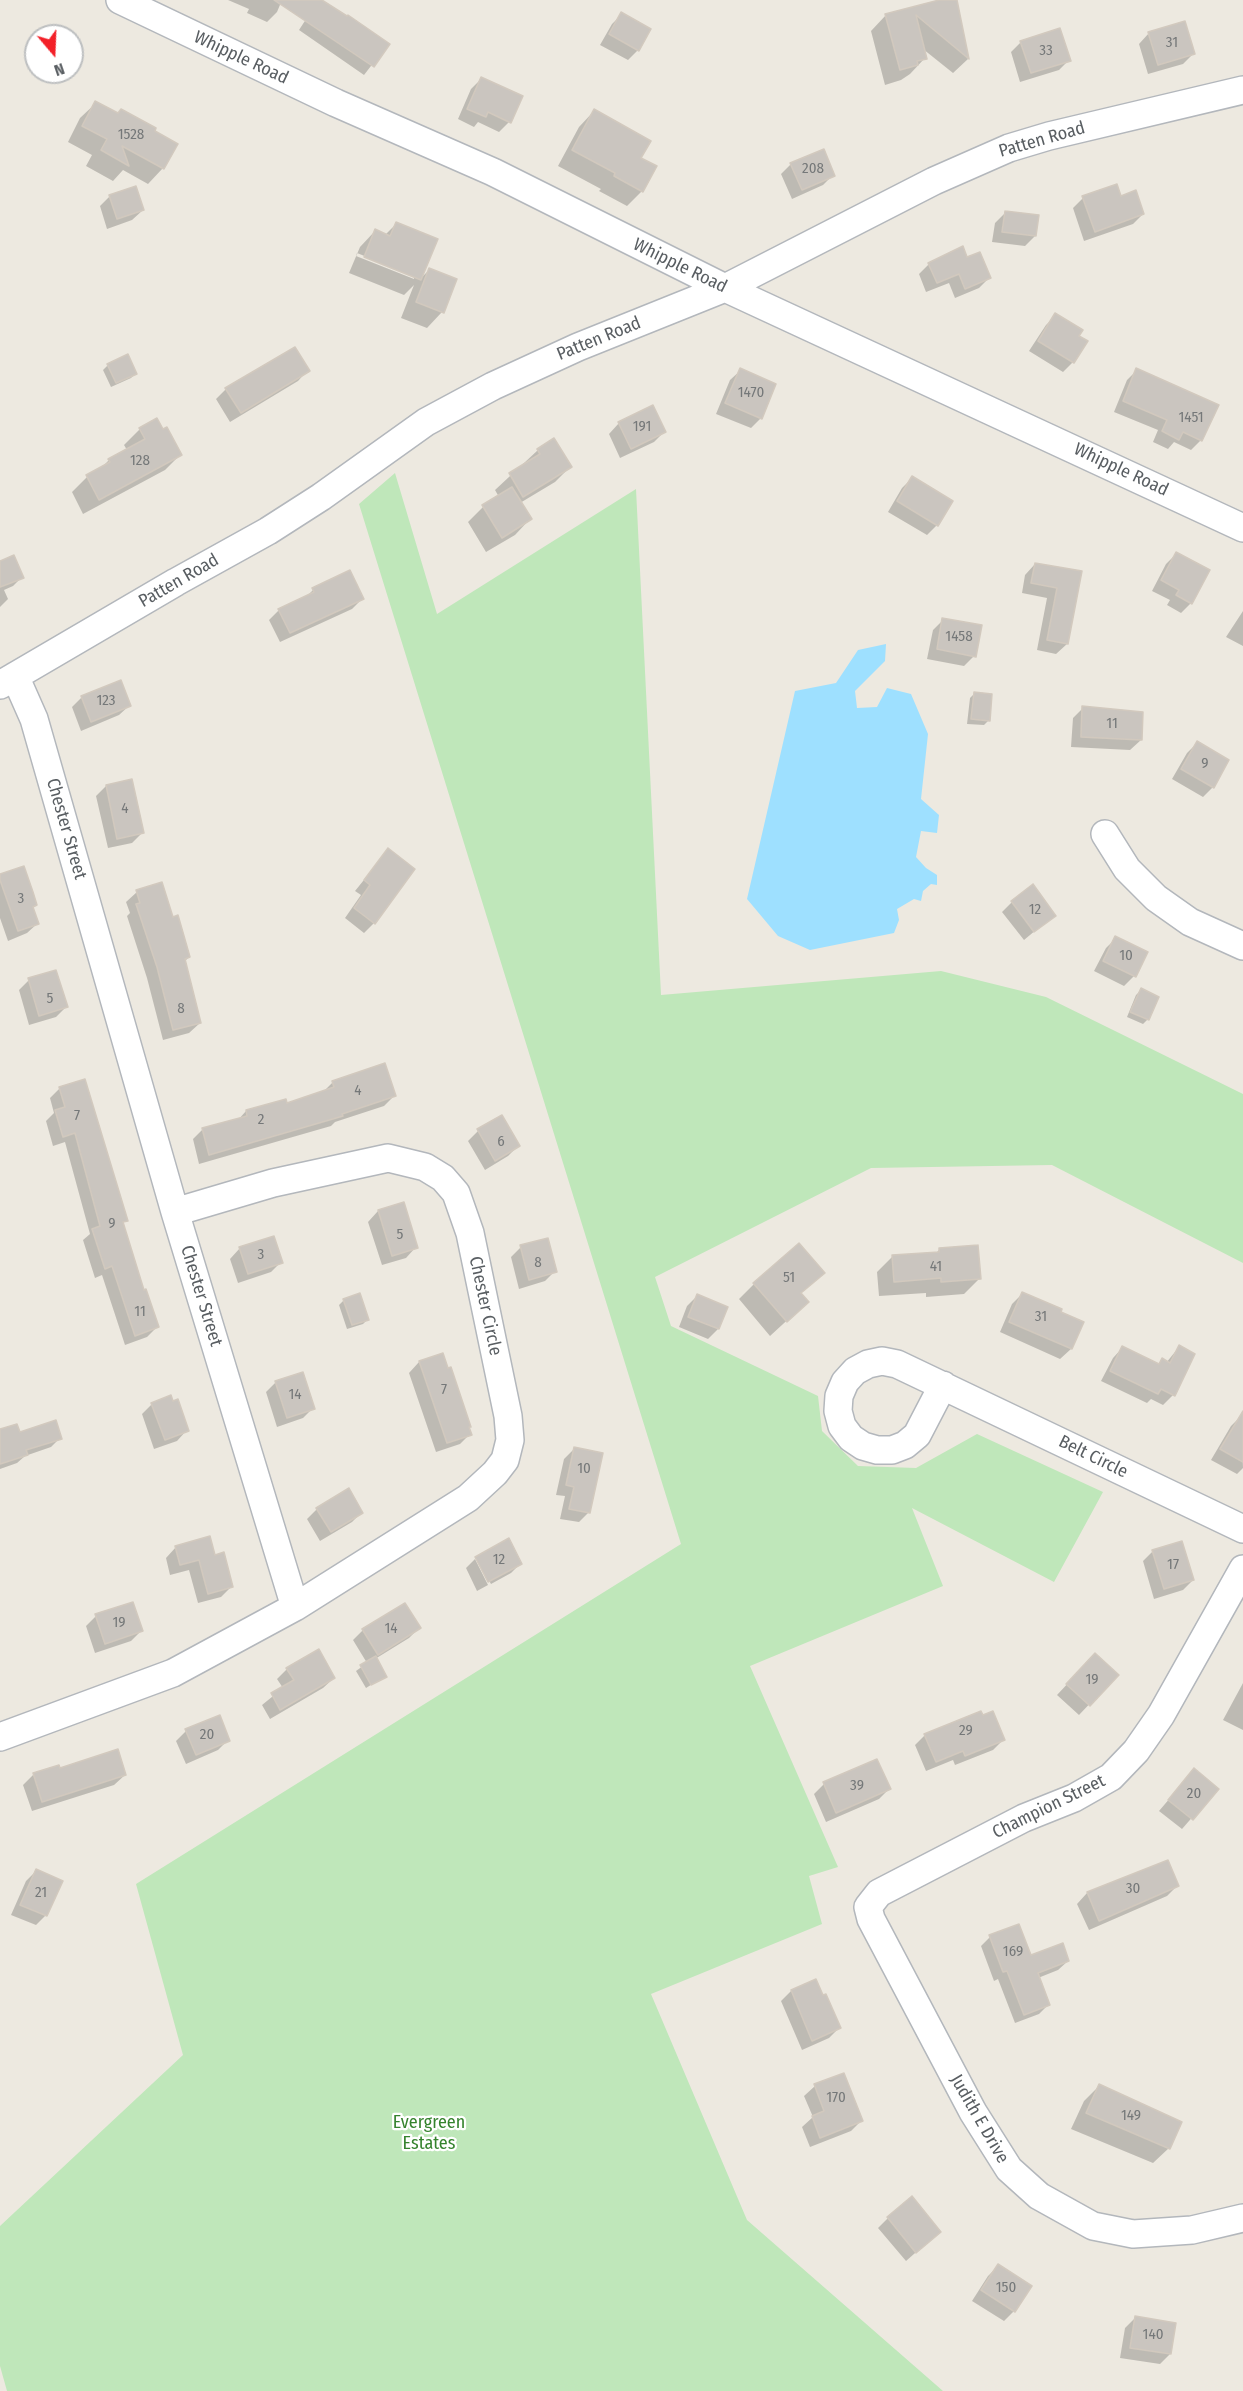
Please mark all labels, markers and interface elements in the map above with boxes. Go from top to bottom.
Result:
north arrow [24,24,84,84]
street label: Whipple Road [190,27,292,89]
house number: 31 [1166,34,1178,52]
house number: 33 [1039,42,1053,60]
text: N [52,59,67,80]
street label: Patten Road [996,117,1088,163]
house number: 1528 [118,126,144,144]
house number: 208 [802,160,824,178]
street label: Whipple Road [630,234,730,298]
street label: Patten Road [554,312,644,366]
house number: 1470 [738,384,764,402]
house number: 1451 [1179,409,1203,427]
house number: 191 [633,418,651,436]
street label: Whipple Road [1070,439,1172,501]
house number: 128 [130,452,150,470]
street label: Patten Road [135,549,223,613]
house number: 1458 [945,628,973,646]
house number: 123 [96,692,116,710]
house number: 11 [1106,715,1118,733]
house number: 9 [1201,755,1209,773]
street label: Chester Street [41,776,91,882]
house number: 4 [121,800,129,818]
house number: 3 [18,890,24,908]
house number: 12 [1029,901,1041,919]
house number: 10 [1119,947,1133,965]
house number: 5 [47,990,53,1008]
house number: 8 [177,1000,185,1018]
house number: 4 [354,1082,362,1100]
house number: 7 [74,1107,80,1125]
house number: 2 [258,1111,264,1129]
house number: 6 [497,1133,505,1151]
house number: 9 [108,1215,116,1233]
house number: 5 [397,1226,403,1244]
street label: Chester Street [175,1243,227,1349]
house number: 3 [258,1246,264,1264]
street label: Chester Circle [464,1254,506,1358]
house number: 8 [534,1254,542,1272]
house number: 41 [930,1258,942,1276]
house number: 51 [783,1269,795,1287]
house number: 11 [134,1303,146,1321]
house number: 31 [1035,1308,1047,1326]
house number: 7 [441,1381,447,1399]
house number: 14 [288,1386,302,1404]
street label: Belt Circle [1055,1431,1131,1483]
house number: 10 [577,1460,591,1478]
house number: 12 [493,1551,505,1569]
house number: 17 [1167,1556,1179,1574]
house number: 19 [112,1614,126,1632]
house number: 14 [384,1620,398,1638]
house number: 19 [1085,1671,1099,1689]
house number: 29 [959,1722,973,1740]
house number: 20 [200,1726,214,1744]
street label: Champion Street [989,1770,1109,1844]
house number: 39 [850,1777,864,1795]
house number: 20 [1187,1785,1201,1803]
house number: 30 [1126,1880,1140,1898]
house number: 21 [35,1884,47,1902]
house number: 169 [1003,1943,1023,1961]
street label: Judith E Drive [945,2071,1013,2167]
house number: 170 [826,2089,846,2107]
house number: 149 [1121,2107,1141,2125]
park label: Evergreen Estates [393,2112,465,2154]
house number: 150 [996,2279,1016,2297]
house number: 140 [1143,2326,1163,2344]

